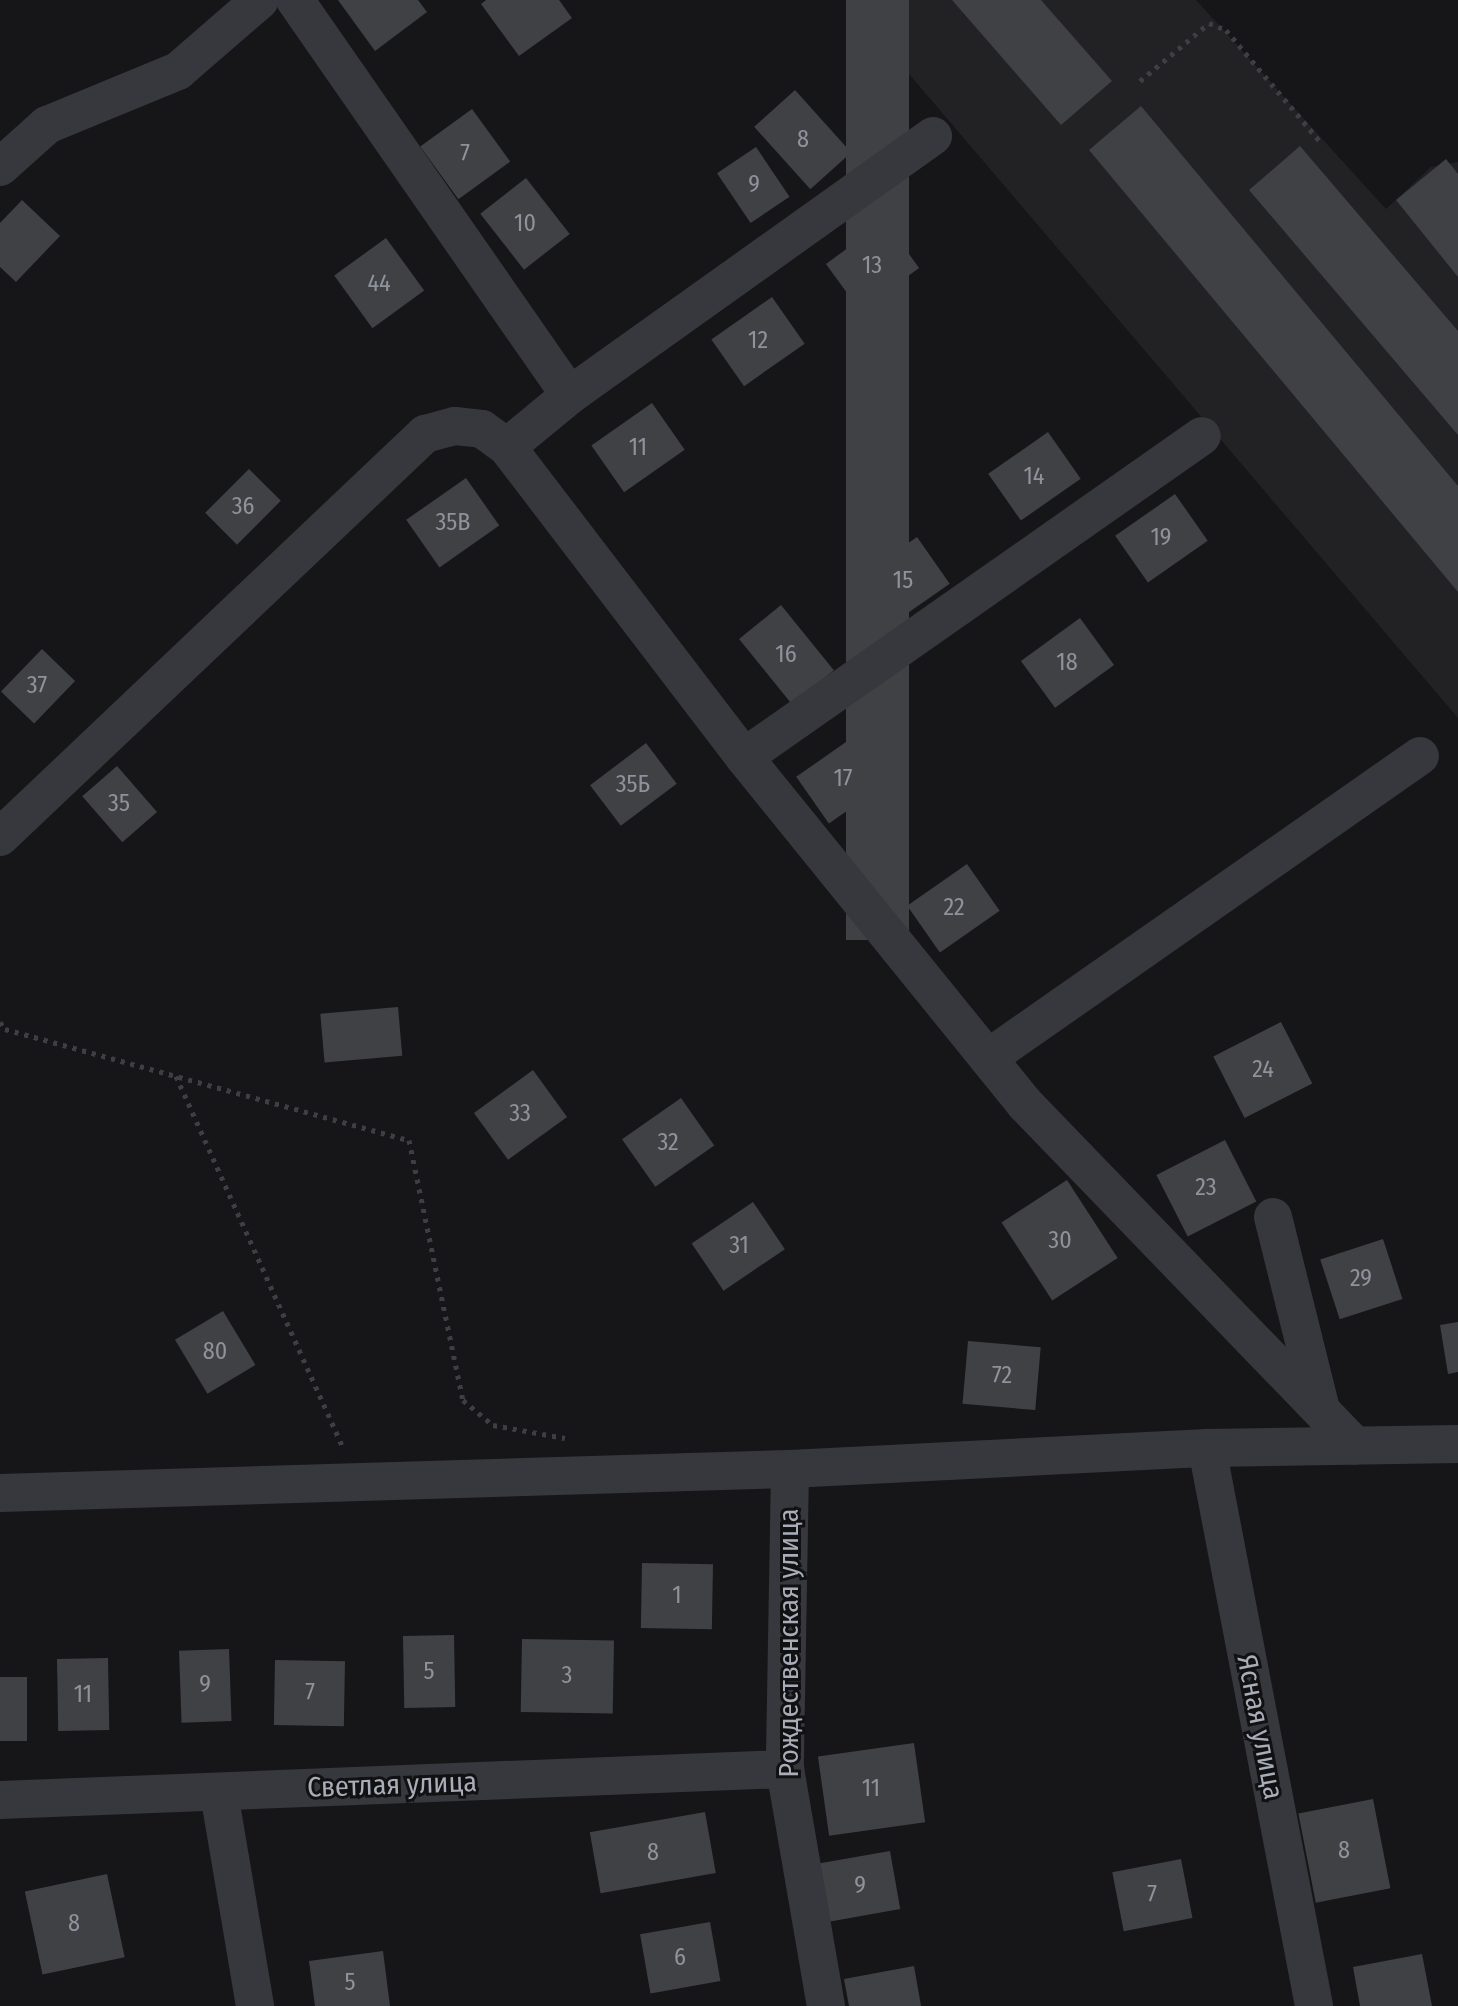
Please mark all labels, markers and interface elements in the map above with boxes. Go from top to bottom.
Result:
house number: 8 [797,126,809,154]
house number: 7 [460,140,470,168]
house number: 9 [748,171,760,199]
house number: 10 [514,210,536,238]
house number: 13 [862,252,882,280]
house number: 44 [367,270,391,298]
house number: 12 [748,327,768,355]
house number: 11 [629,434,647,462]
house number: 14 [1024,463,1044,491]
house number: 36 [232,493,254,521]
house number: 35В [436,509,470,537]
house number: 19 [1150,524,1172,552]
house number: 15 [893,567,913,595]
house number: 16 [775,641,797,669]
house number: 18 [1056,649,1078,677]
house number: 37 [27,672,47,700]
house number: 17 [833,765,853,793]
house number: 35Б [616,771,650,799]
house number: 35 [108,790,130,818]
house number: 22 [943,894,965,922]
house number: 24 [1252,1056,1274,1084]
house number: 33 [509,1100,531,1128]
house number: 32 [657,1129,679,1157]
house number: 23 [1195,1174,1217,1202]
house number: 30 [1048,1227,1072,1255]
house number: 31 [729,1232,749,1260]
house number: 29 [1350,1265,1372,1293]
house number: 80 [203,1338,227,1366]
house number: 72 [992,1362,1012,1390]
street label: Рождественская улица [772,1508,806,1778]
house number: 1 [672,1582,682,1610]
street label: Ясная улица [1230,1652,1290,1802]
house number: 5 [423,1658,435,1686]
house number: 3 [562,1662,572,1690]
house number: 9 [199,1671,211,1699]
house number: 7 [305,1679,315,1707]
house number: 11 [74,1681,92,1709]
street label: Светлая улица [307,1765,477,1805]
house number: 11 [862,1775,880,1803]
house number: 8 [1338,1837,1350,1865]
house number: 8 [647,1839,659,1867]
house number: 9 [854,1872,866,1900]
house number: 7 [1147,1881,1157,1909]
house number: 8 [68,1910,80,1938]
house number: 6 [674,1944,686,1972]
house number: 5 [344,1969,356,1997]

